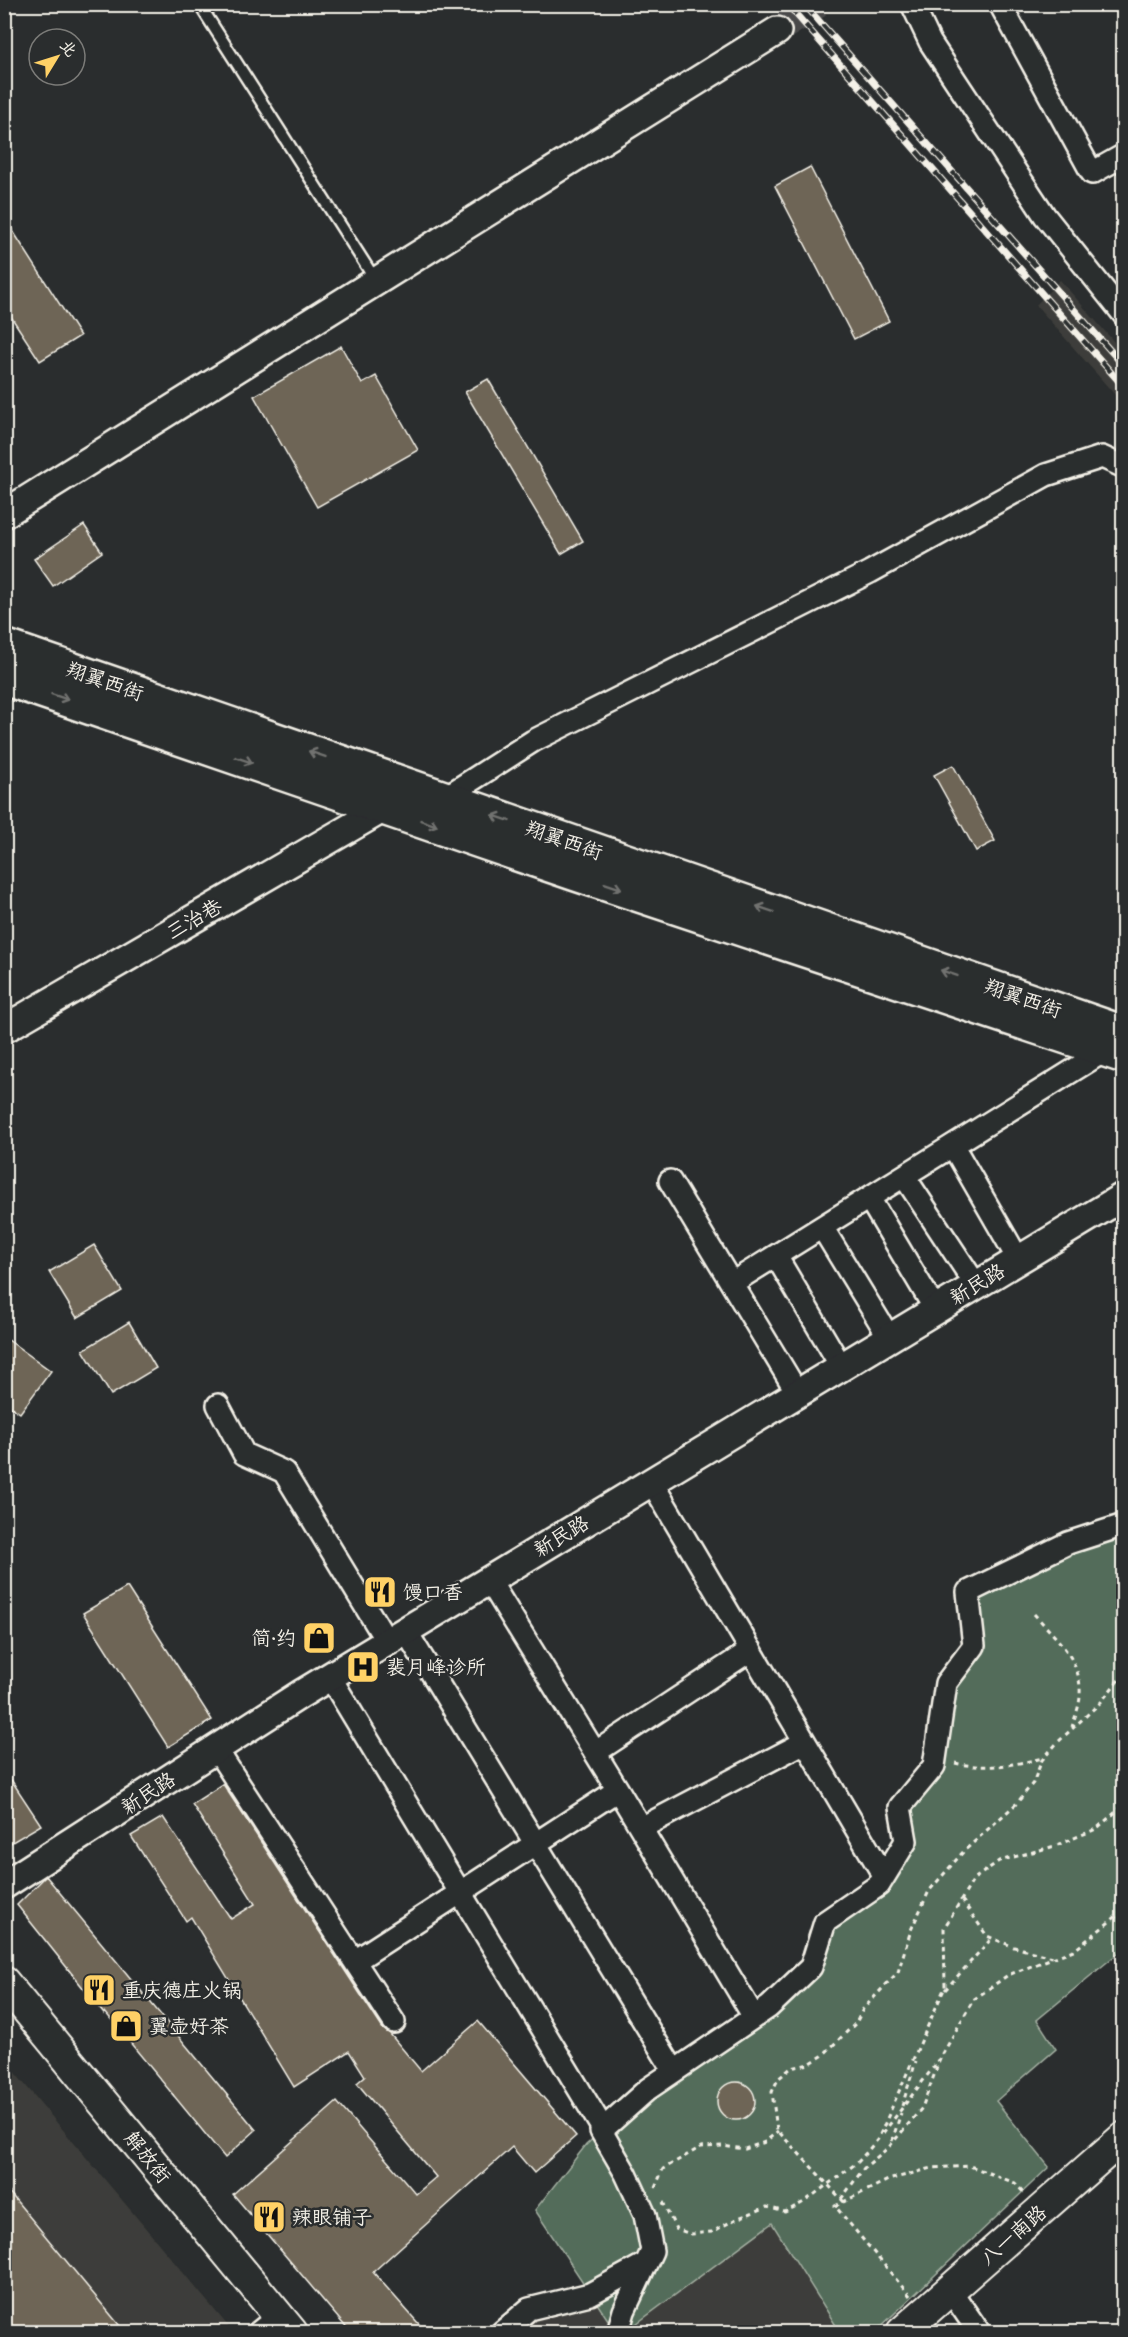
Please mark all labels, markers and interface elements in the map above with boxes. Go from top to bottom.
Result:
north arrow [27,27,87,87]
text: 北 [56,36,81,60]
street label: 翔翼西街 [63,657,147,705]
one-way arrow [50,692,69,703]
one-way arrow [308,748,327,759]
one-way arrow [234,756,253,767]
one-way arrow [492,812,511,823]
street label: 翔翼西街 [522,816,606,864]
one-way arrow [419,819,438,830]
one-way arrow [603,882,622,893]
street label: 三治巷 [162,893,227,944]
one-way arrow [756,903,775,914]
one-way arrow [940,966,959,977]
street label: 翔翼西街 [981,974,1065,1022]
street label: 新民路 [945,1258,1010,1310]
street label: 新民路 [529,1510,594,1562]
restaurant icon: 馒口香 [362,1574,398,1610]
place label: 馒口香 [403,1580,463,1604]
shop icon: 简·约 [301,1620,337,1656]
place label: 简·约 [251,1626,296,1650]
hospital icon: 裴月峰诊所 [345,1649,381,1685]
place label: 裴月峰诊所 [386,1655,486,1679]
street label: 新民路 [116,1766,181,1819]
restaurant icon: 重庆德庄火锅 [81,1972,117,2008]
place label: 重庆德庄火锅 [122,1978,242,2002]
shop icon: 翼壶好茶 [108,2008,144,2044]
place label: 翼壶好茶 [149,2014,229,2038]
street label: 解放街 [120,2126,176,2188]
restaurant icon: 辣眼铺子 [251,2199,287,2235]
street label: 八一南路 [975,2199,1052,2270]
place label: 辣眼铺子 [292,2205,372,2229]

